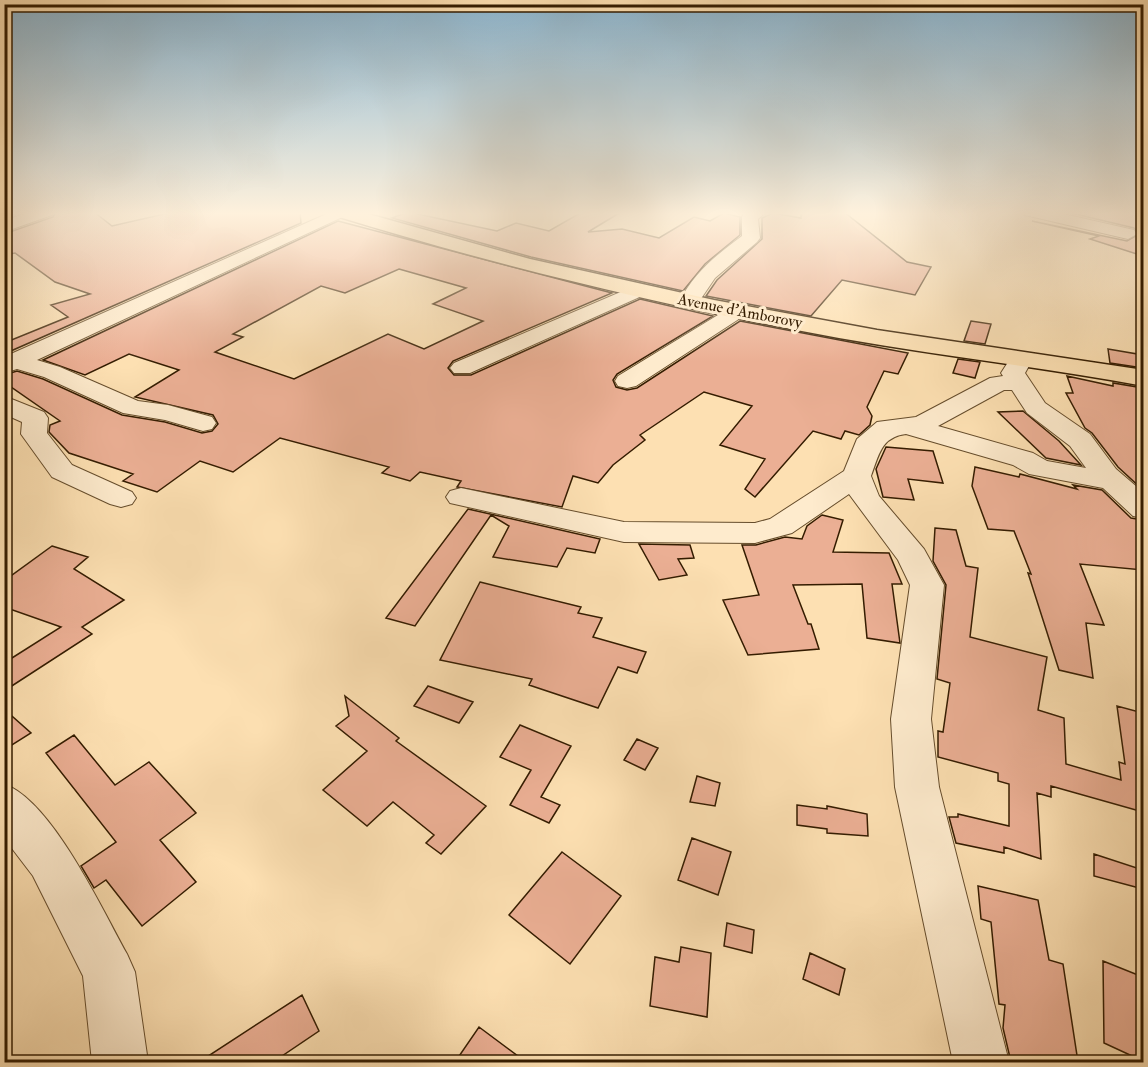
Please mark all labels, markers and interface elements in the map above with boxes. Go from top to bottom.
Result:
street label: Avenue d'Amborovy [675,289,805,333]

